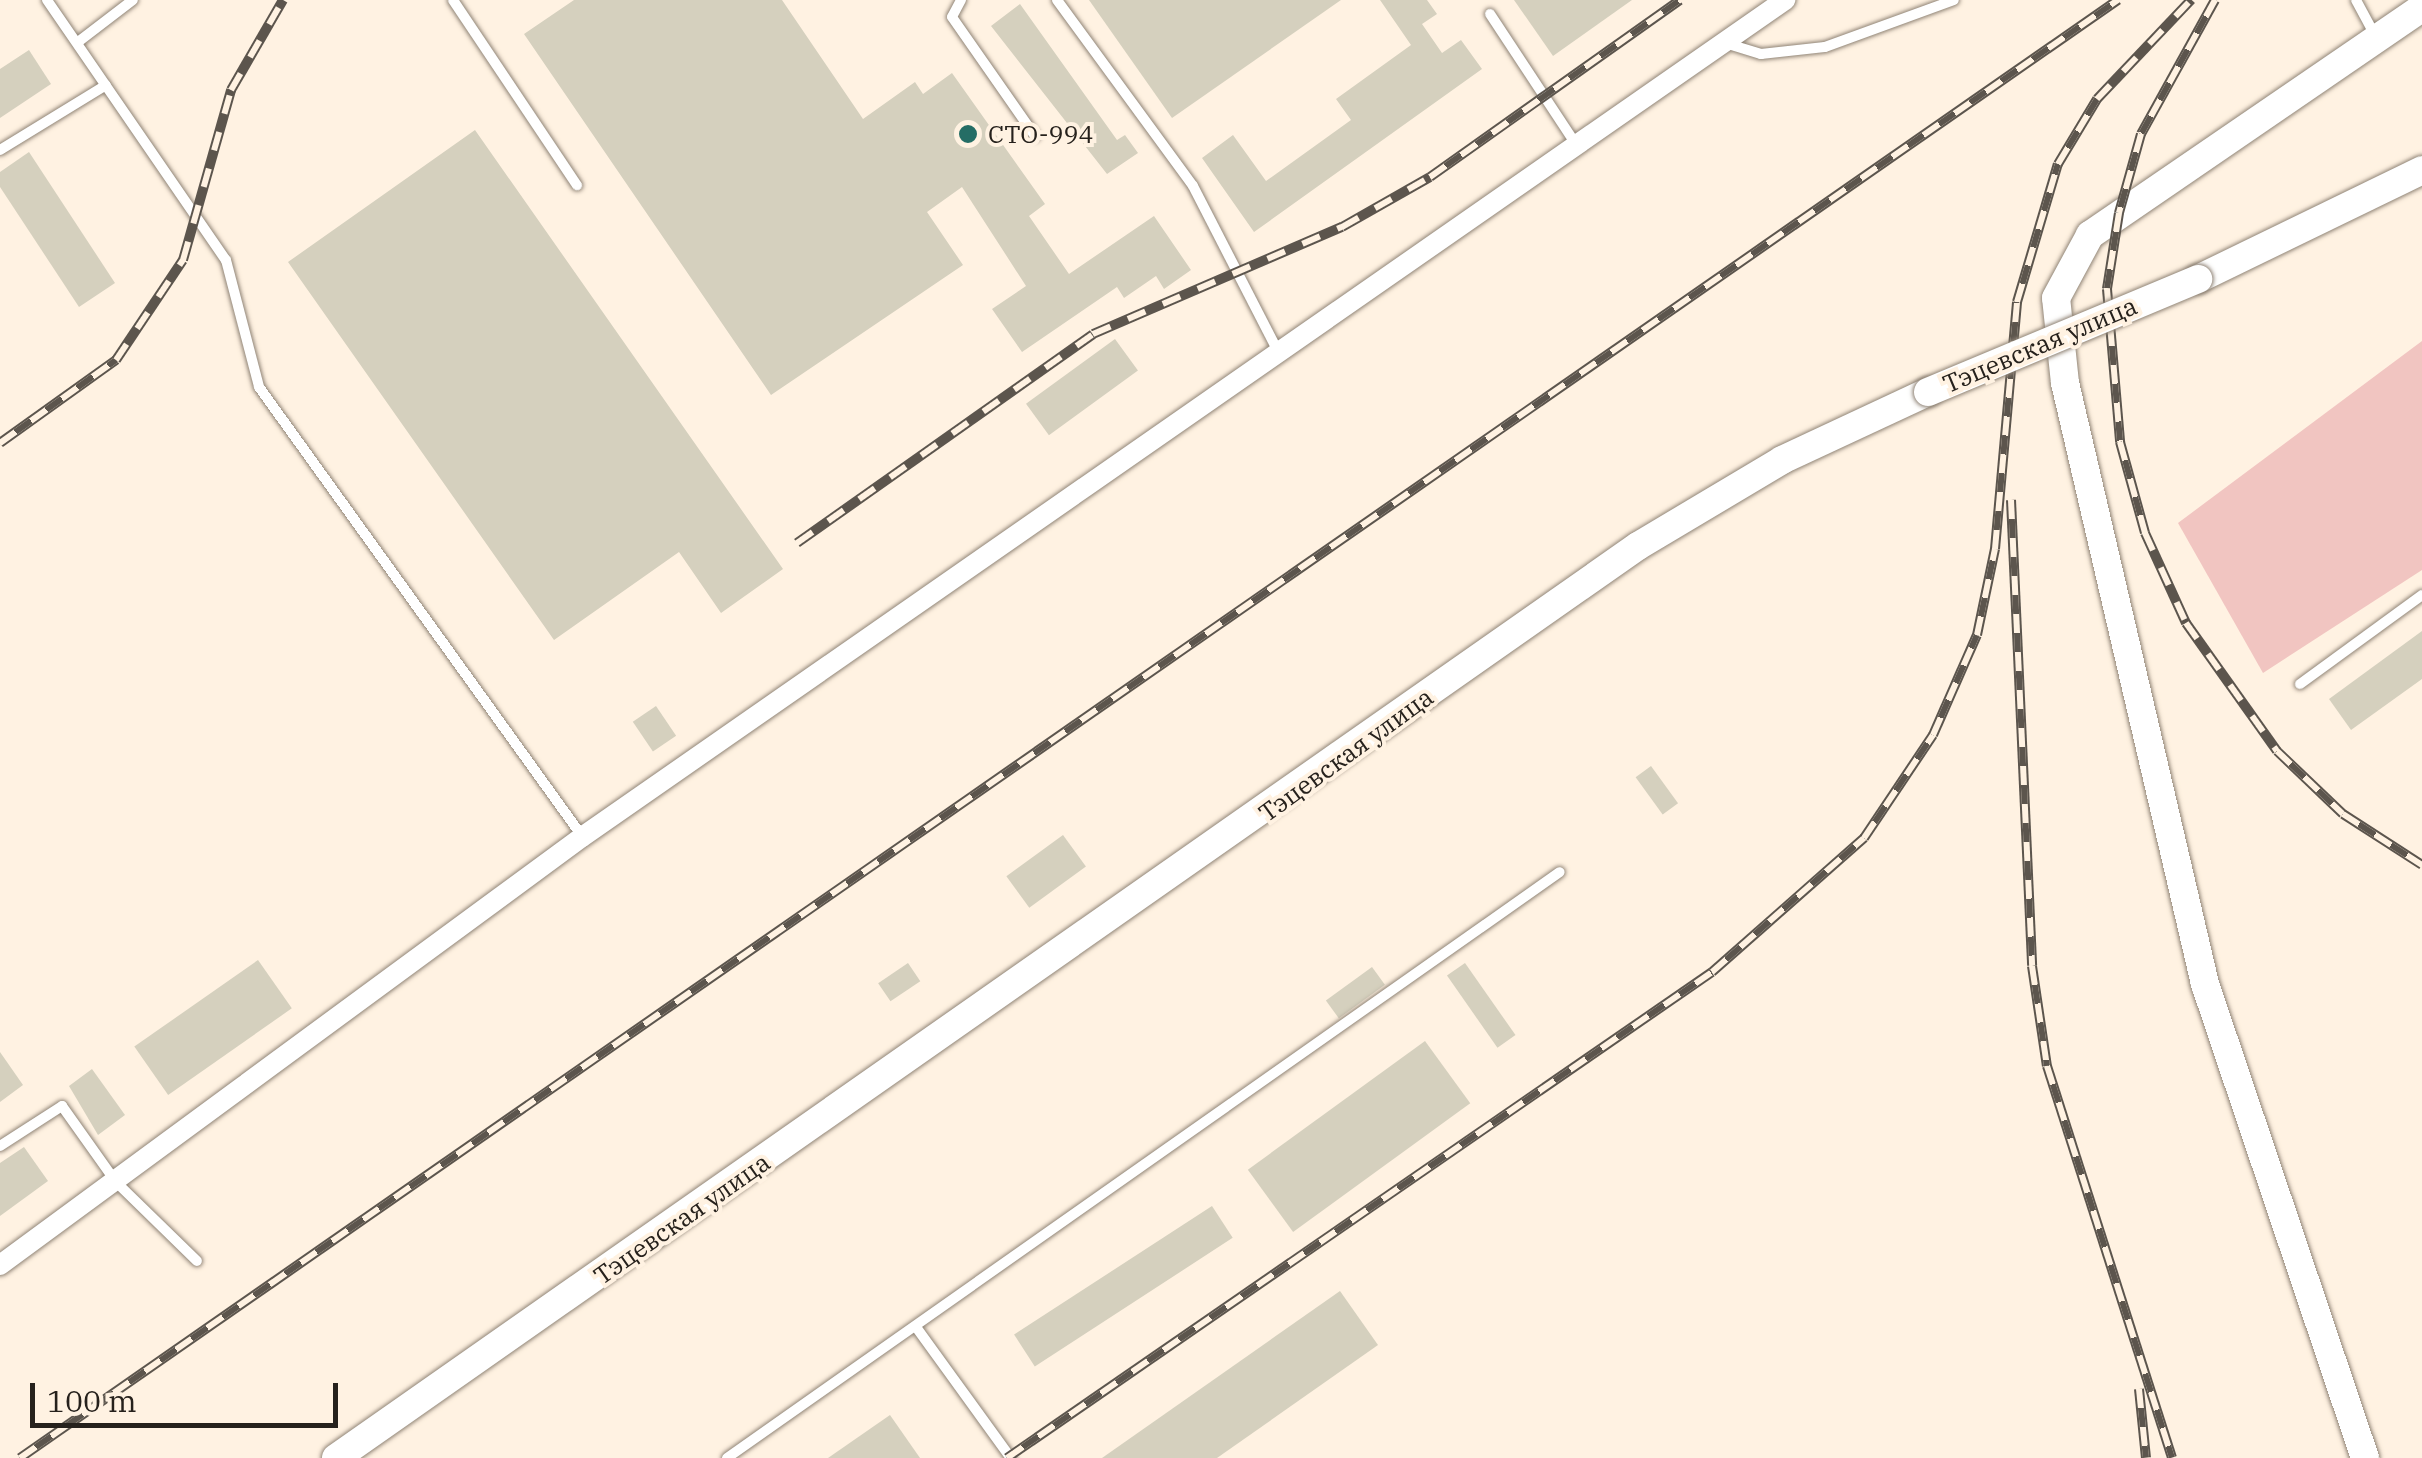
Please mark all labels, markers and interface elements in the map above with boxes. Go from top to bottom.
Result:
place label: СТО-994 [988,119,1094,149]
marker: СТО-994 [957,123,979,145]
street label: Тэцевская улица [1938,291,2142,399]
street label: Тэцевская улица [1253,682,1439,828]
street label: Тэцевская улица [588,1147,776,1291]
scale bar [35,1363,342,1425]
text: 100 m [47,1381,137,1420]

